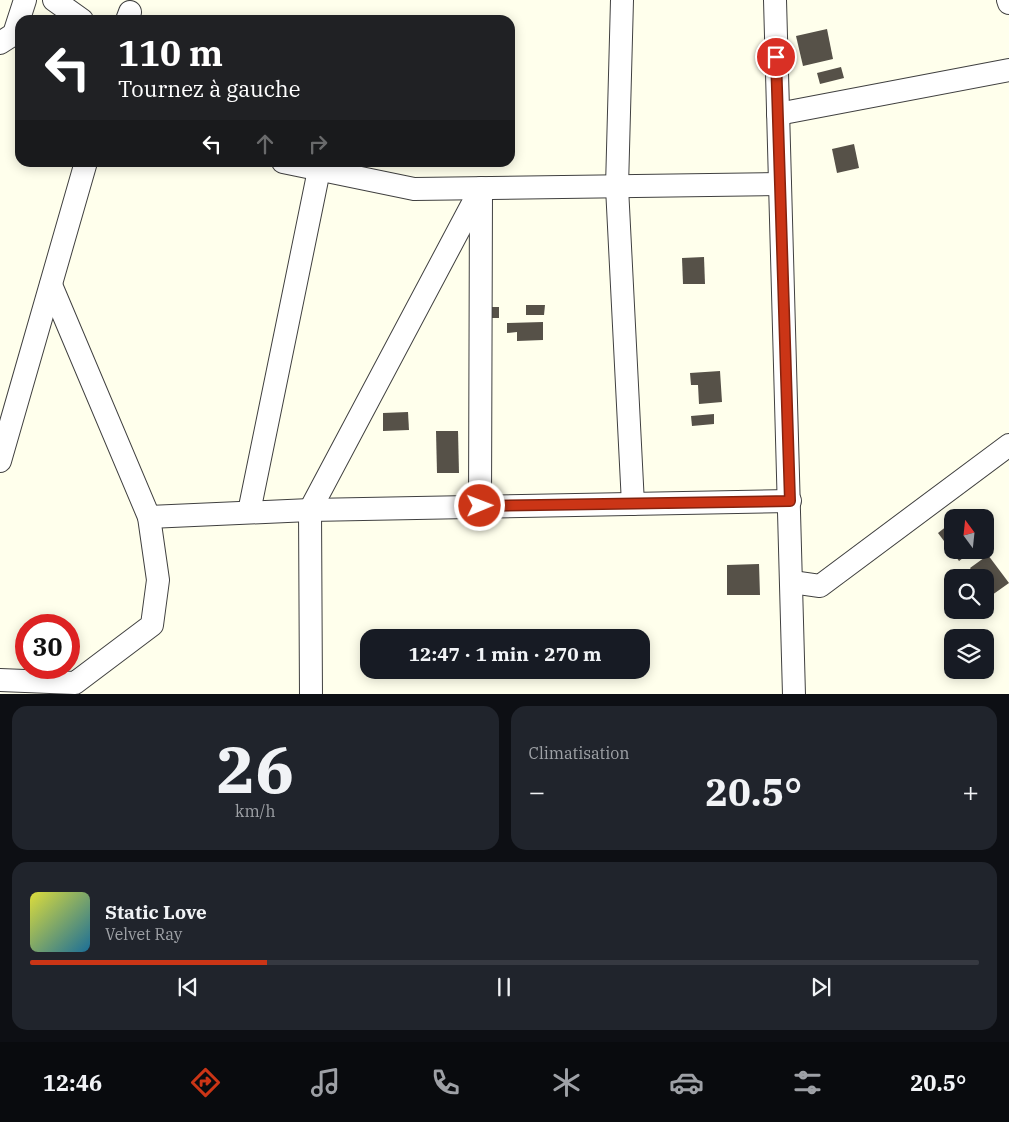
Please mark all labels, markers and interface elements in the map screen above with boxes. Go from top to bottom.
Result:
text: 110 m [118,30,223,76]
icon: left [35,35,100,100]
pin [755,36,797,78]
icon: arrive [762,43,790,71]
text: Tournez à gauche [118,74,301,103]
icon: left [198,130,226,158]
icon: ahead [251,130,279,158]
icon: right [304,130,332,158]
position arrow [453,479,505,531]
north arrow [944,509,994,559]
map controls [944,509,994,679]
button: search [944,569,994,619]
speed limit sign: 30 [15,614,80,679]
button: layers [944,629,994,679]
text: 12:47 · 1 min · 270 m [409,642,601,666]
text: 26 [216,726,294,811]
text: Climatisation [529,743,630,763]
text: 20.5° [705,767,802,816]
text: − [529,773,545,810]
text: + [962,773,979,810]
text: km/h [235,801,275,821]
text: Static Love [105,900,207,924]
text: Velvet Ray [105,924,182,944]
icon: previous [174,973,202,1001]
icon: pause [490,973,518,1001]
icon: next [807,973,835,1001]
icon: directions [188,1065,223,1100]
icon: music [308,1065,343,1100]
icon: phone [428,1065,463,1100]
icon: climate [549,1065,584,1100]
icon: car [669,1065,704,1100]
icon: filters [790,1065,825,1100]
text: 12:46 [43,1068,102,1097]
text: 20.5° [910,1068,966,1097]

